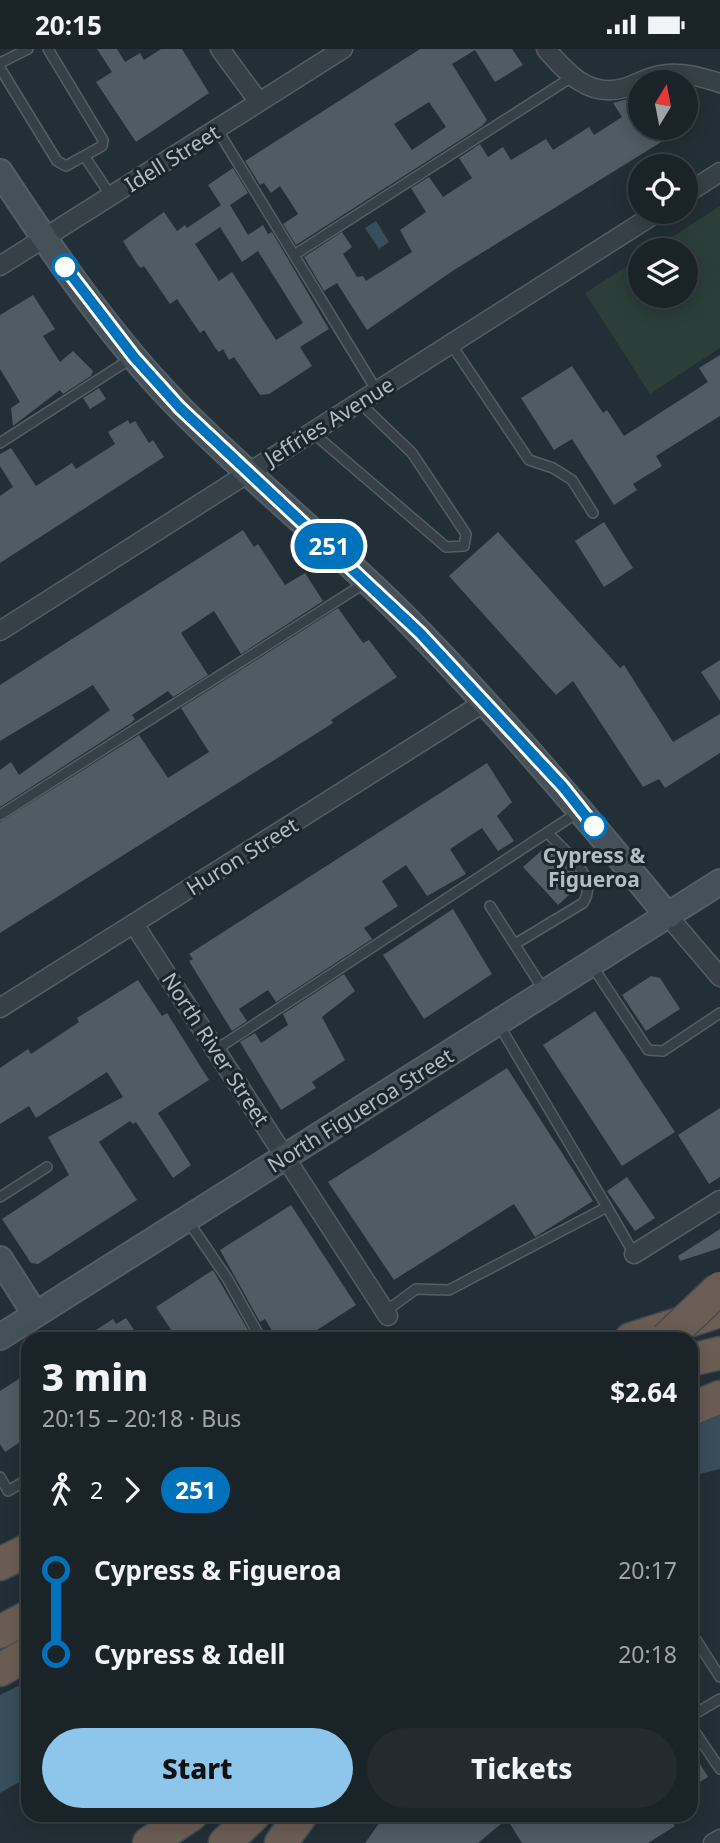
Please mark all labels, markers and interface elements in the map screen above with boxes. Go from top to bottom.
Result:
text: 20:15 [35,7,102,43]
north arrow [628,70,698,140]
map controls [628,70,698,308]
street label: Idell Street [119,118,225,198]
button: locate [628,154,698,224]
button: layers [628,238,698,308]
unlabelled marker [52,254,78,280]
street label: Jeffries Avenue [257,370,399,473]
line badge: 251 [289,523,369,569]
text: 251 [308,529,350,562]
street label: Huron Street [181,810,303,901]
marker: Cypress & Figueroa [581,813,607,839]
place label: Cypress & Figueroa [543,841,646,893]
street label: North River Street [156,967,276,1131]
street label: North Figueroa Street [262,1041,459,1179]
text: 3 min [42,1350,148,1402]
text: $2.64 [610,1374,677,1410]
text: 20:15 – 20:18 · Bus [42,1402,241,1434]
icon: walk [42,1471,80,1509]
icon: forward [113,1471,151,1509]
text: 251 [175,1473,216,1506]
text: 2 [90,1474,103,1506]
text: Cypress & Figueroa [94,1552,342,1588]
text: 20:17 [618,1554,677,1586]
text: Cypress & Idell [94,1636,285,1672]
text: 20:18 [618,1638,677,1670]
button: Start [42,1728,353,1808]
button: Tickets [367,1728,677,1808]

